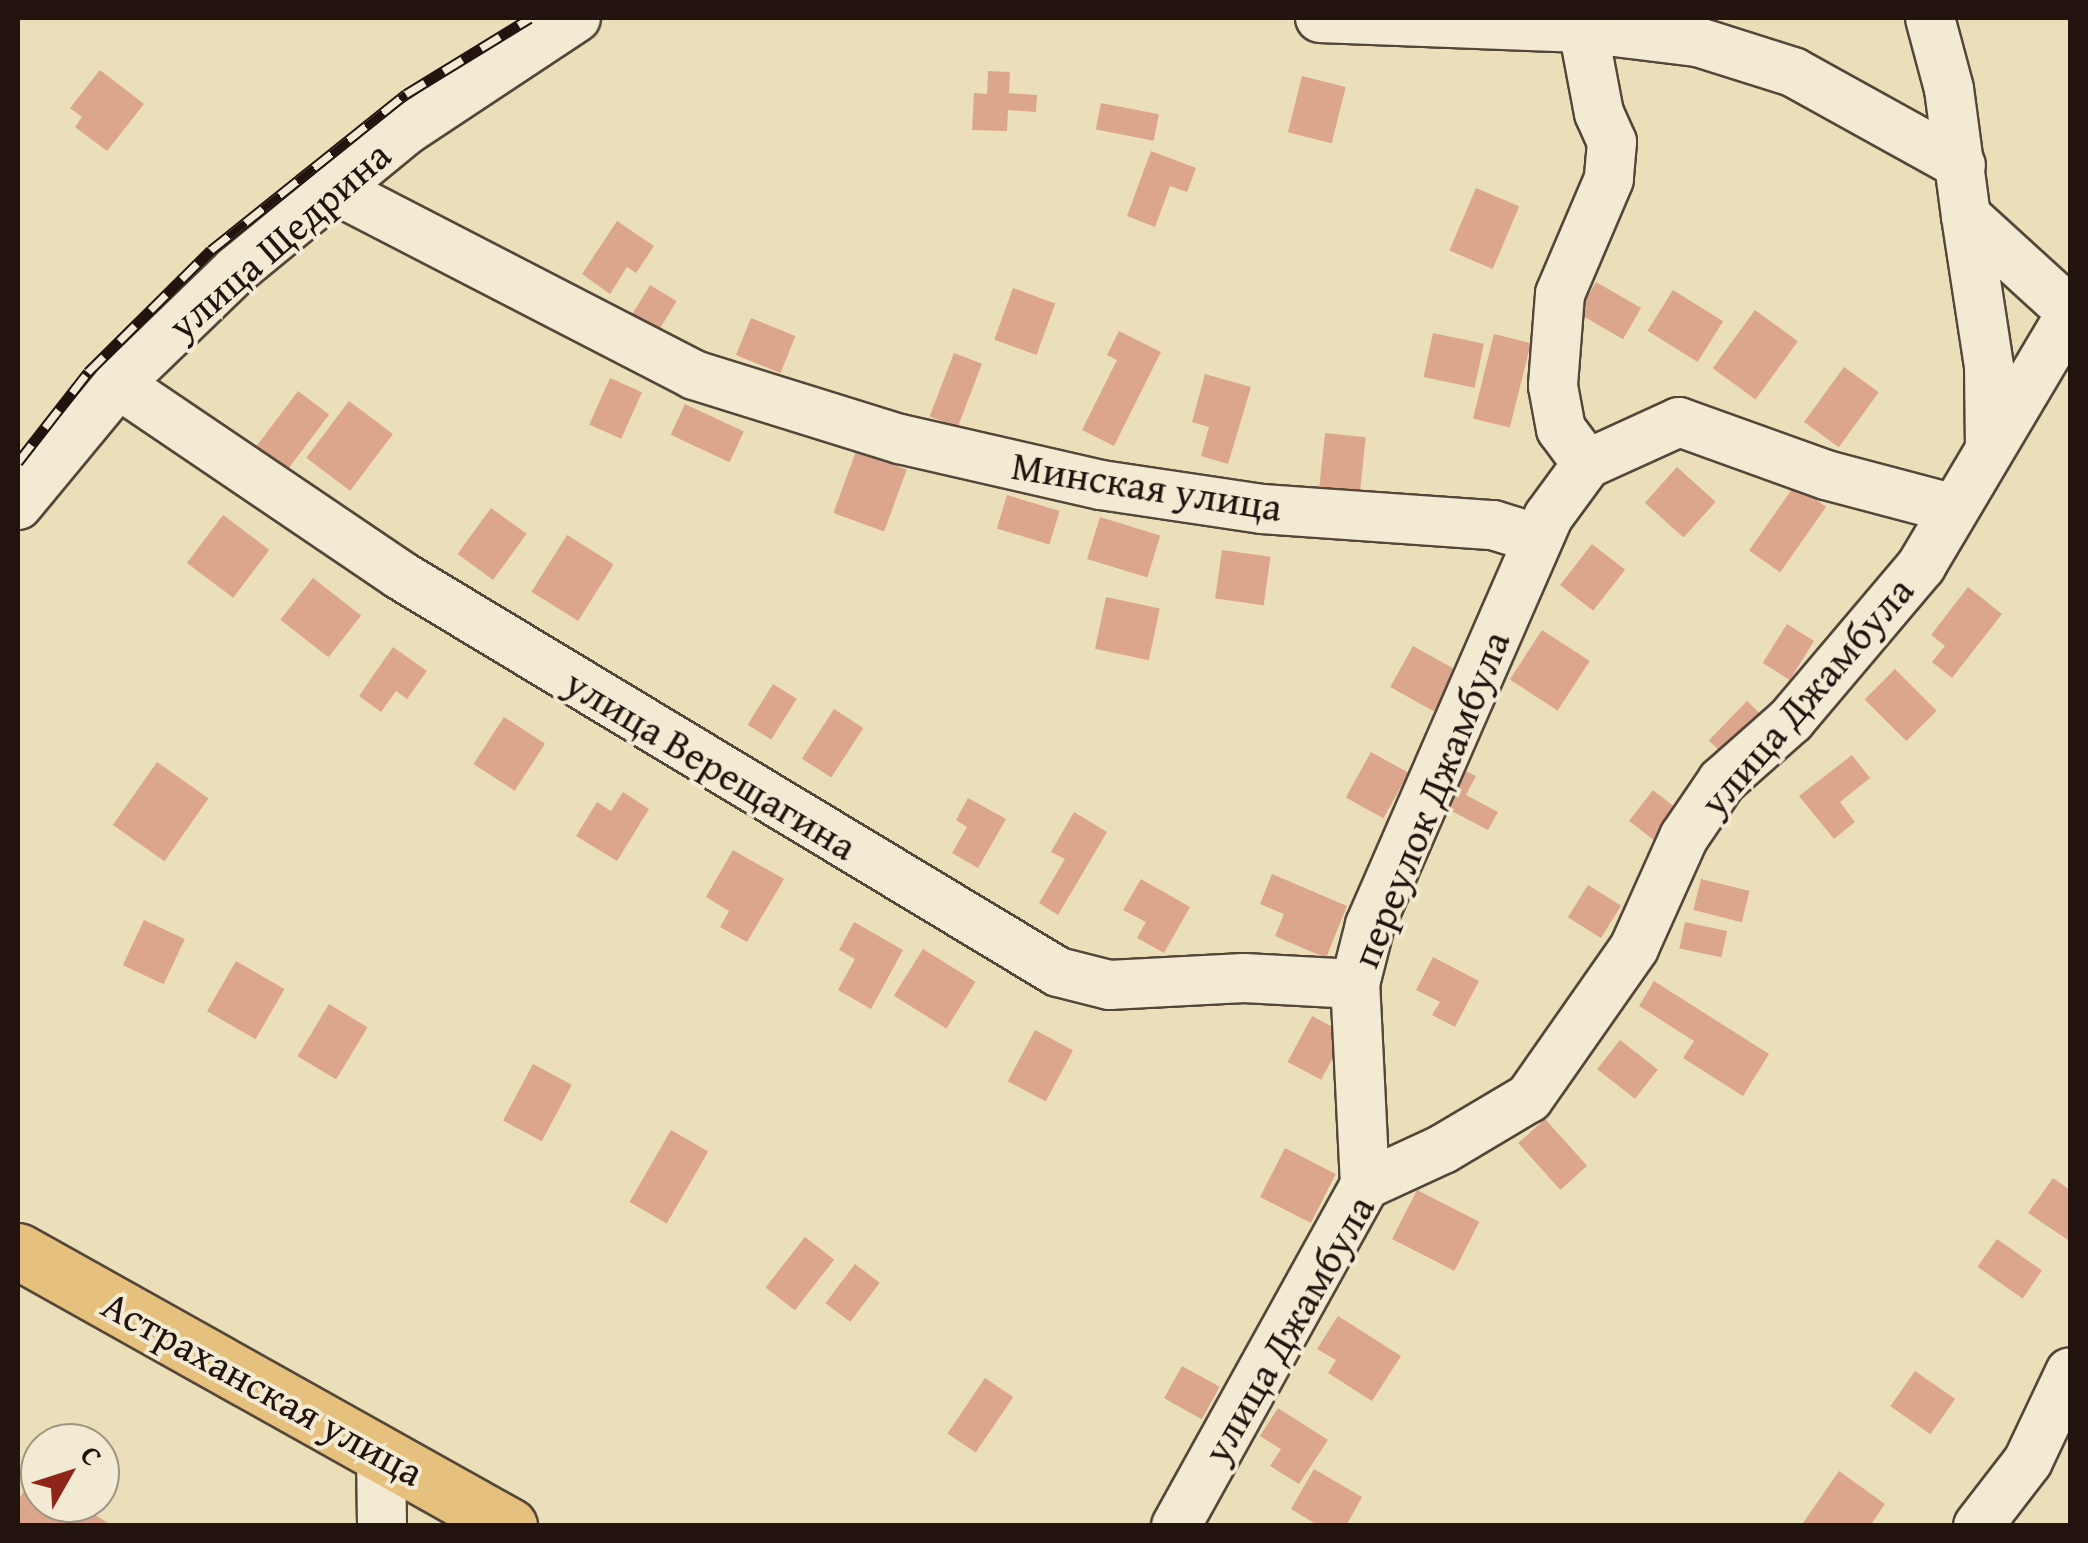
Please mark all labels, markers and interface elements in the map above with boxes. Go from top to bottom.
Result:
street label: улица Щедрина [158,130,400,350]
street label: Минская улица [1008,441,1286,531]
street label: улица Джамбула [1689,567,1923,825]
street label: переулок Джамбула [1341,624,1519,974]
street label: улица Верещагина [557,658,865,870]
street label: улица Джамбула [1192,1187,1384,1471]
street label: Астраханская улица [94,1280,432,1496]
north arrow [20,1423,120,1523]
text: С [71,1436,113,1474]

